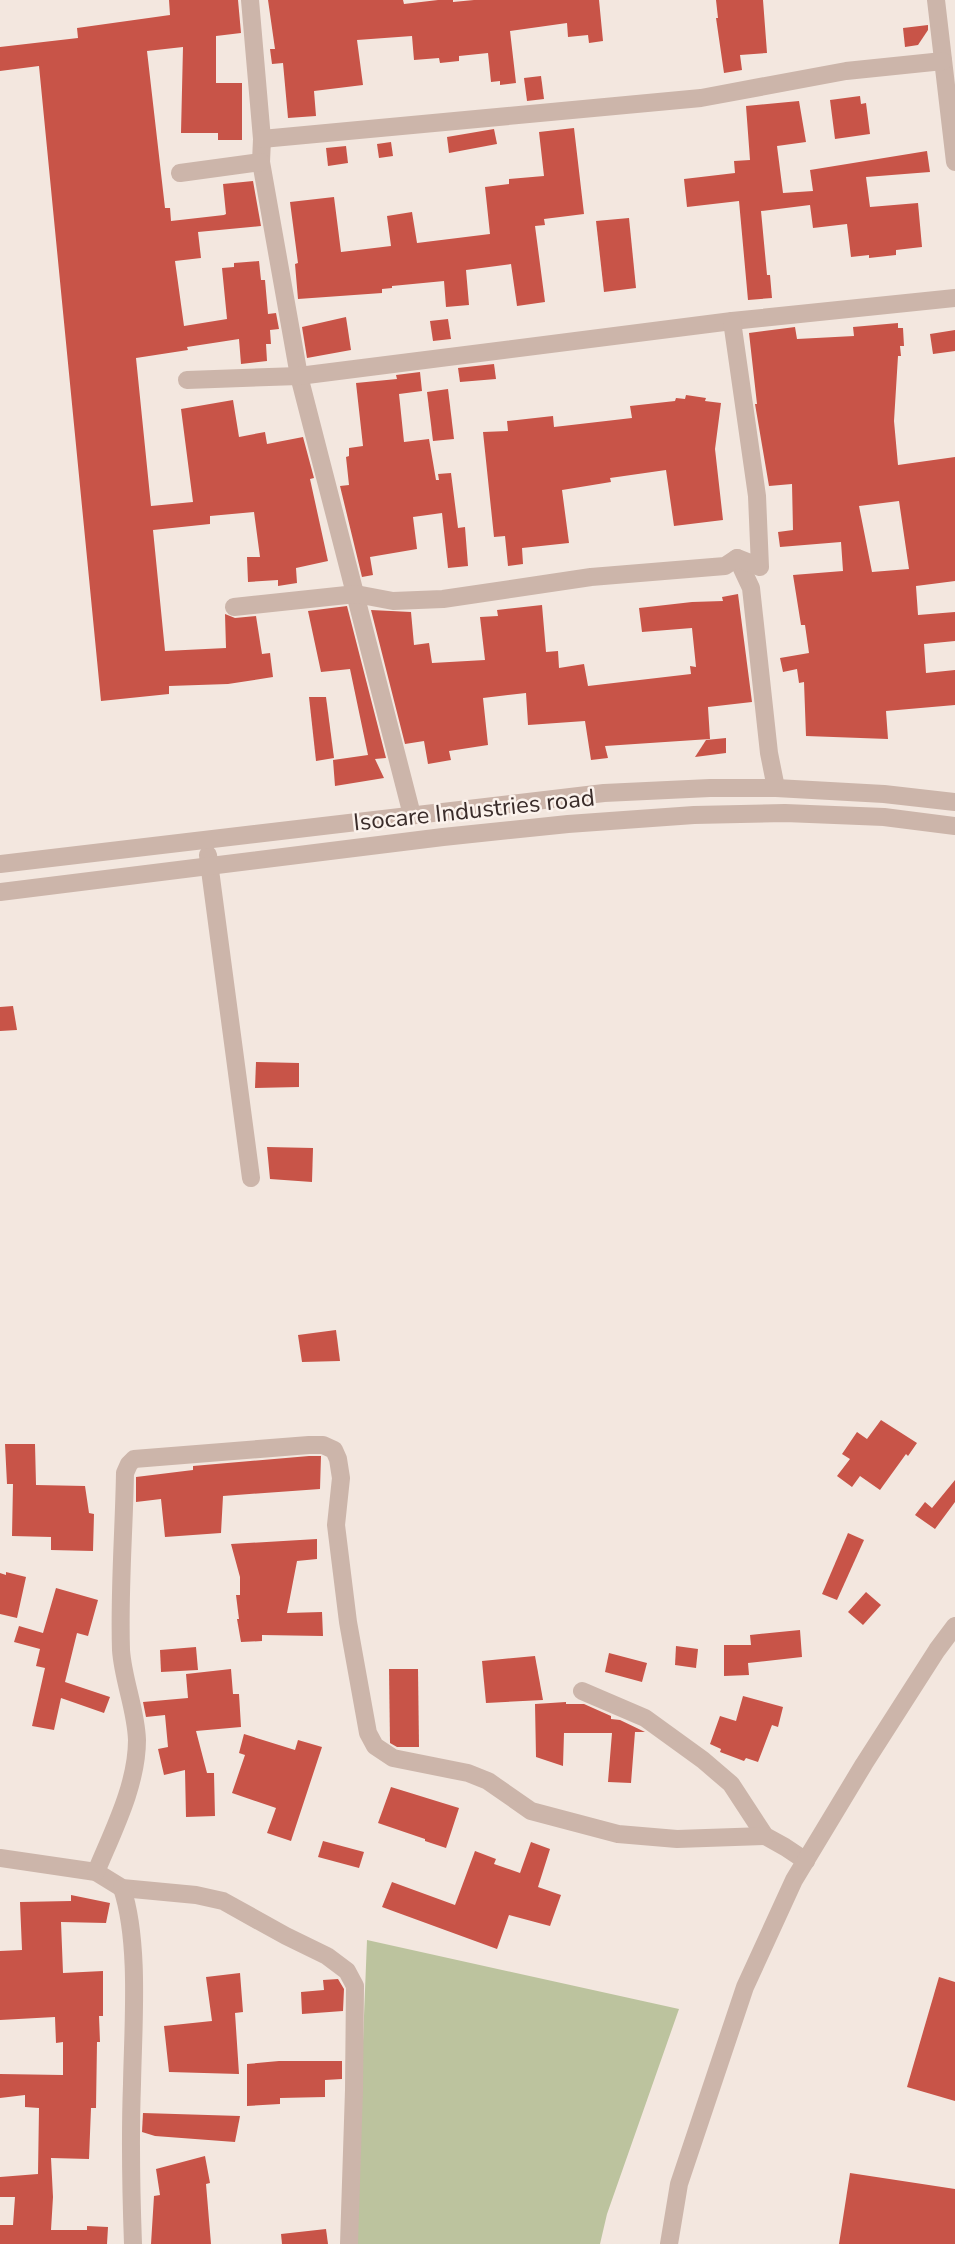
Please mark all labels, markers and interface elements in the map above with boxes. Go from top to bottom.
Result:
street label: Isocare Industries road [352,781,596,839]

